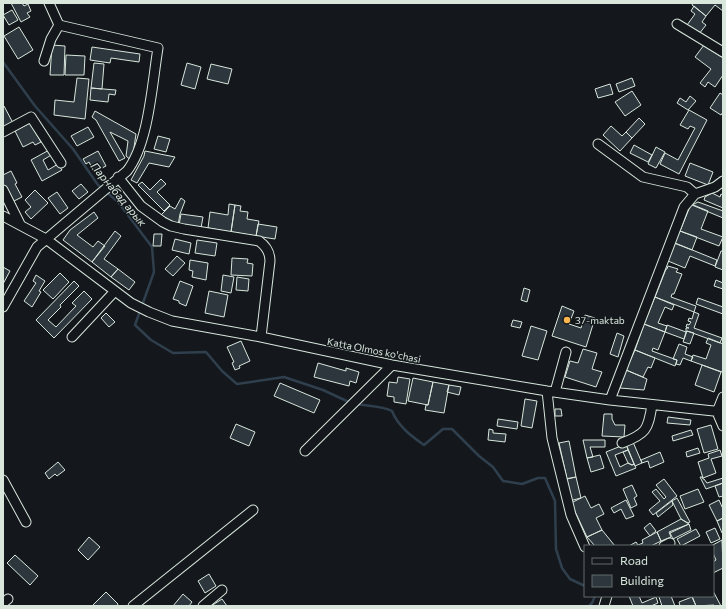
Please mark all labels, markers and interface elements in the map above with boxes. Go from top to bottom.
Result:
water label: Парнабад арык [89,159,150,229]
place label: 37-maktab [575,314,625,326]
marker: 37-maktab [562,315,572,325]
street label: Katta Olmos ko'chasi [326,335,422,365]
legend [584,545,714,597]
text: Road [620,553,648,567]
text: Building [620,573,664,587]

